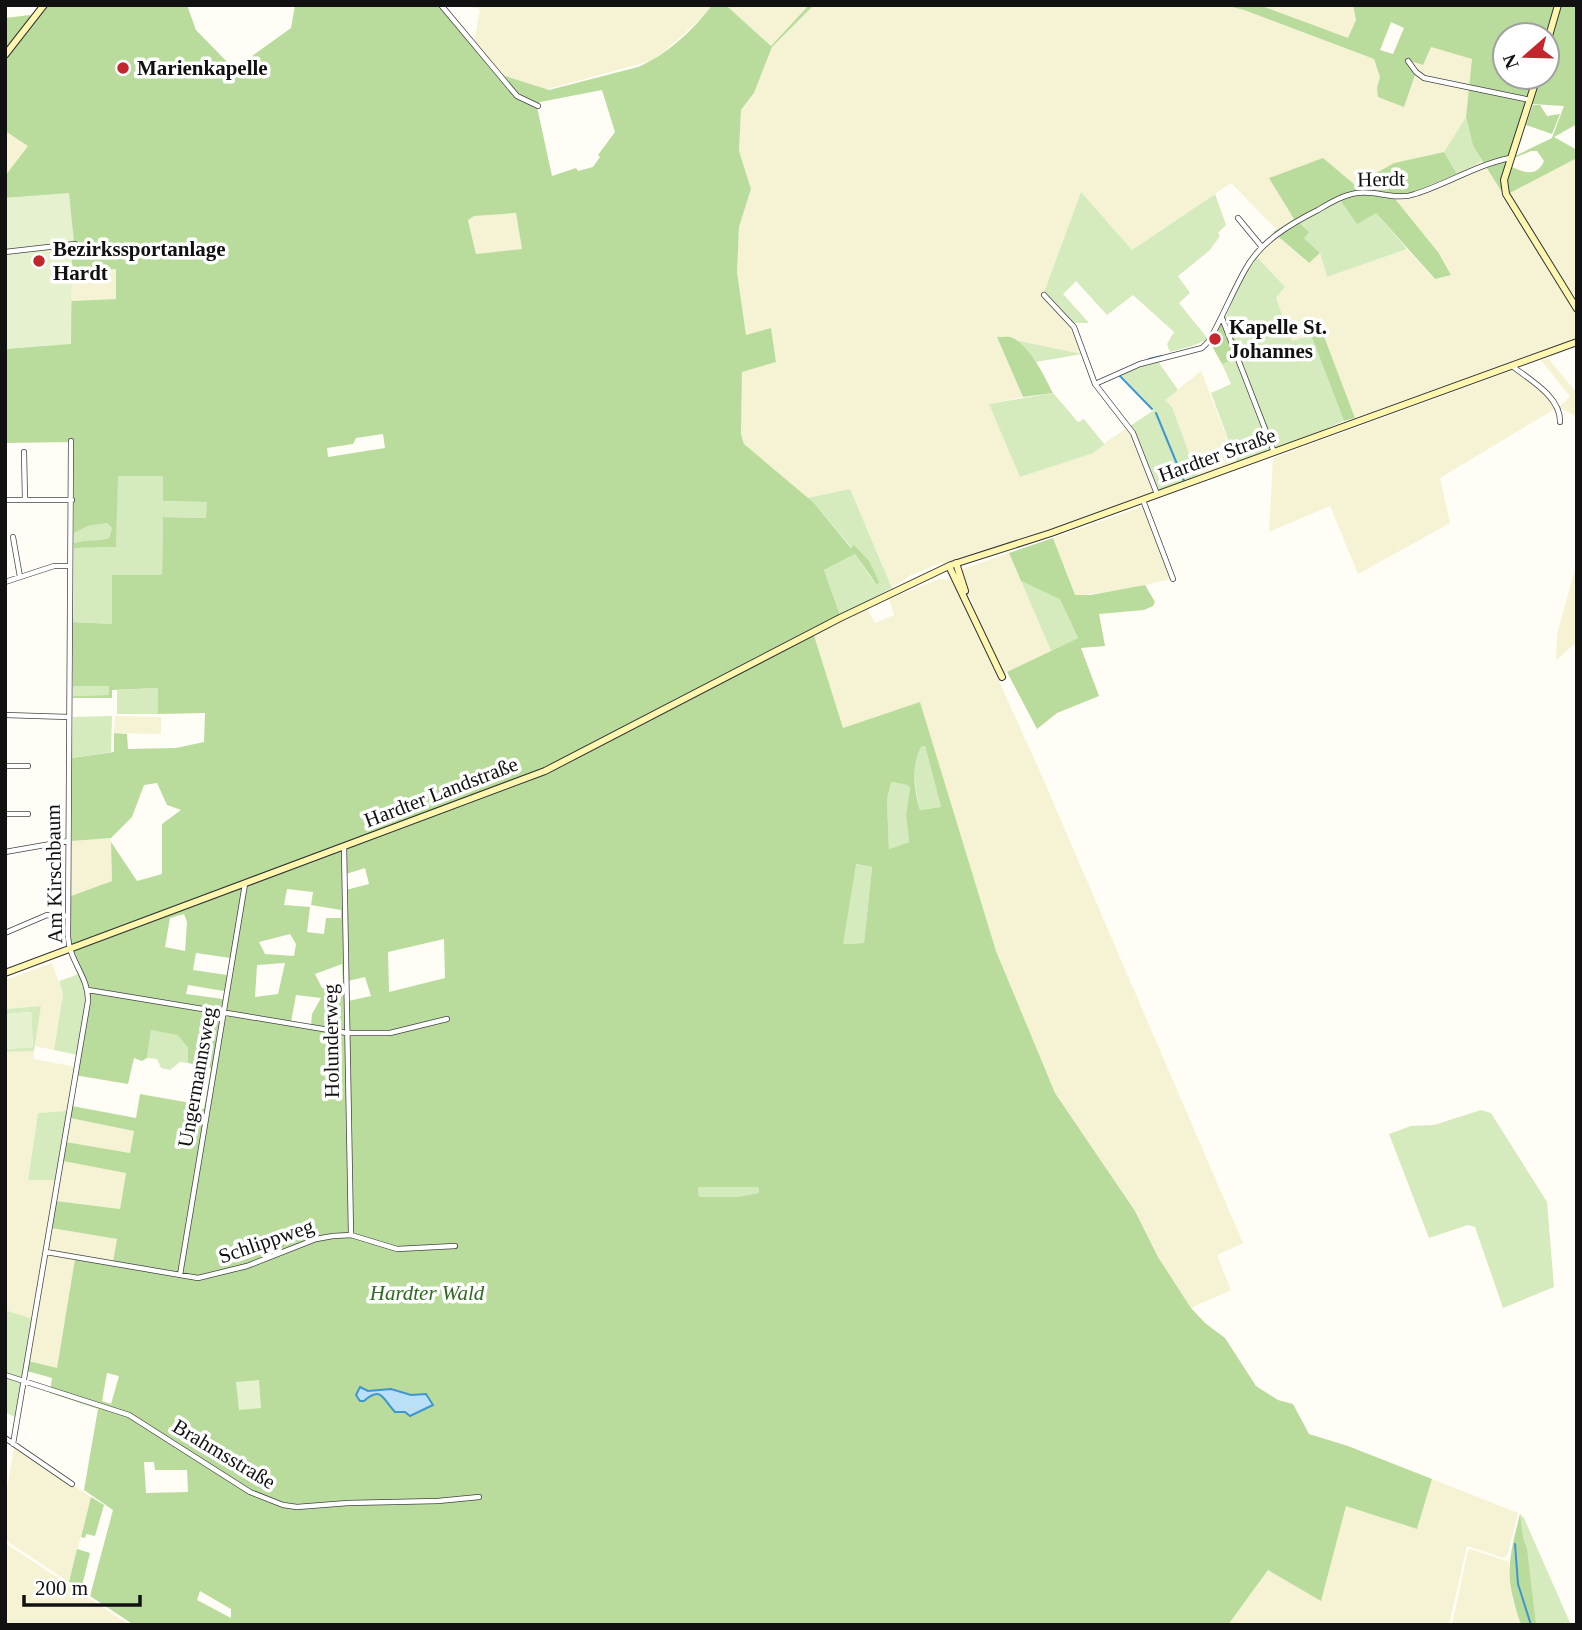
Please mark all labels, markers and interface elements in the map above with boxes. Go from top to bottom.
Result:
north arrow [1491,21,1561,91]
text: N [1498,51,1523,72]
place label: Marienkapelle [137,56,268,80]
marker: Marienkapelle [115,60,131,76]
street label: Herdt [1357,167,1405,191]
place label: Bezirkssportanlage Hardt [53,237,226,285]
marker: Bezirkssportanlage Hardt [31,253,47,269]
place label: Kapelle St. Johannes [1229,315,1327,363]
marker: Kapelle St. Johannes [1207,331,1223,347]
street label: Hardter Straße [1155,423,1279,487]
street label: Hardter Landstraße [361,752,521,832]
street label: Am Kirschbaum [41,804,67,944]
street label: Holunderweg [318,983,344,1098]
street label: Ungermannsweg [173,1004,221,1149]
street label: Schlippweg [215,1213,317,1268]
park label: Hardter Wald [369,1281,485,1305]
street label: Brahmsstraße [168,1414,280,1494]
scale bar [24,1564,140,1608]
text: 200 m [35,1576,88,1600]

